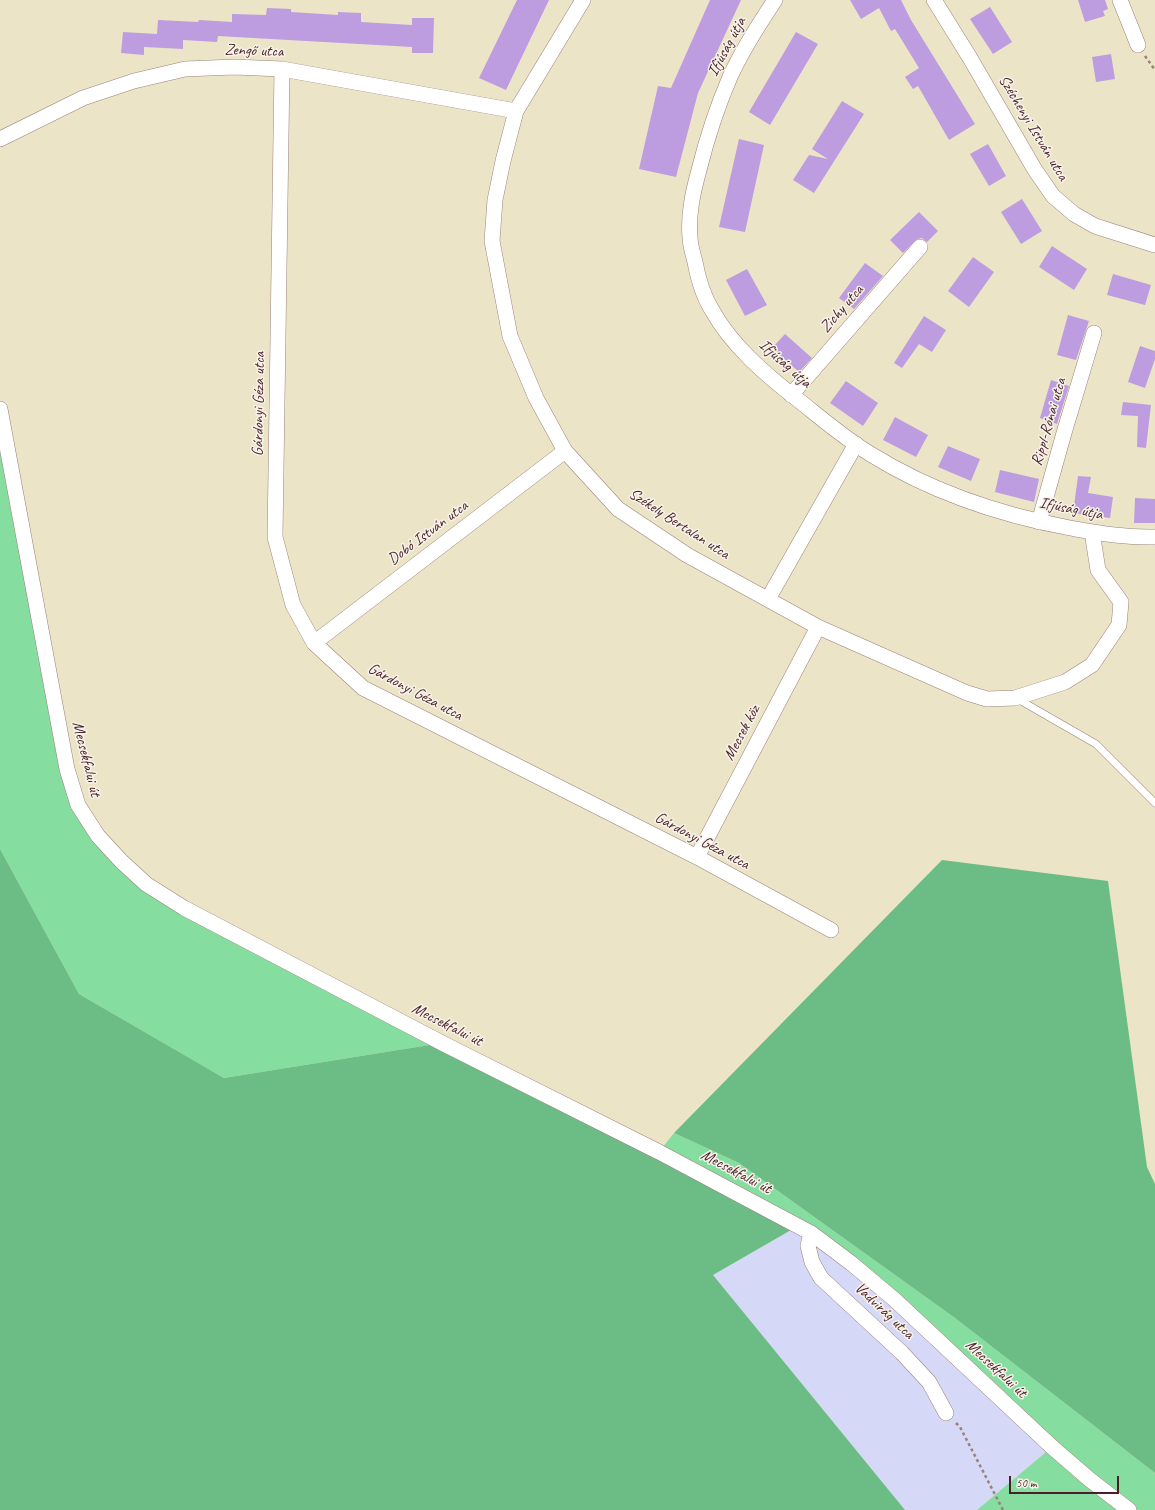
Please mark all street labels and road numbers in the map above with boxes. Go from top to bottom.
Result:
street label: Ifjúság útja [703,14,751,80]
street label: Zengő utca [224,40,284,62]
street label: Széchenyi István utca [994,72,1072,184]
street label: Zichy utca [816,281,868,337]
street label: Ifjúság útja [755,335,815,393]
street label: Gárdonyi Géza utca [248,352,270,456]
street label: Rippl-Rónai utca [1027,376,1071,468]
street label: Székely Bertalan utca [625,484,733,564]
street label: Ifjúság útja [1038,493,1104,525]
street label: Dobó István utca [384,497,472,569]
street label: Gárdonyi Géza utca [365,659,465,725]
street label: Mecsek köz [720,702,764,764]
street label: Mecsekfalui út [67,719,105,799]
street label: Gárdonyi Géza utca [652,808,752,874]
street label: Mecsekfalui út [408,999,486,1051]
street label: Mecsekfalui út [698,1145,774,1199]
street label: Vadvirág utca [850,1279,918,1343]
street label: Mecsekfalui út [961,1336,1031,1402]

